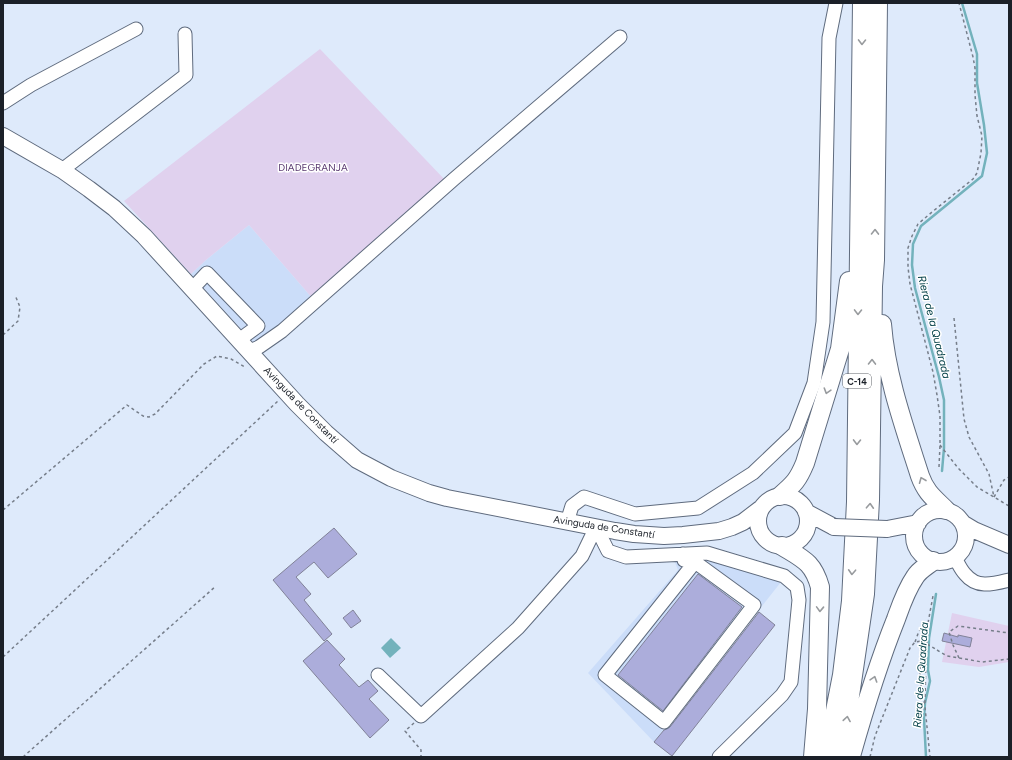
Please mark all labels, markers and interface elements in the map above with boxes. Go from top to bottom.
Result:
one-way arrow [858,39,866,45]
park label: DIADEGRANJA [278,161,348,174]
one-way arrow [871,229,879,235]
water label: Riera de la Quadrada [915,274,953,380]
one-way arrow [854,309,862,315]
one-way arrow [868,359,876,365]
street label: Avinguda de Constantí [261,364,342,447]
road number: C-14 [843,374,871,388]
one-way arrow [823,387,832,394]
one-way arrow [852,439,861,445]
one-way arrow [919,477,927,484]
one-way arrow [865,503,874,509]
street label: Avinguda de Constantí [553,513,656,542]
one-way arrow [848,569,856,575]
one-way arrow [816,606,824,612]
water label: Riera de la Quadrada [911,621,931,728]
one-way arrow [869,676,878,683]
one-way arrow [842,716,851,722]

